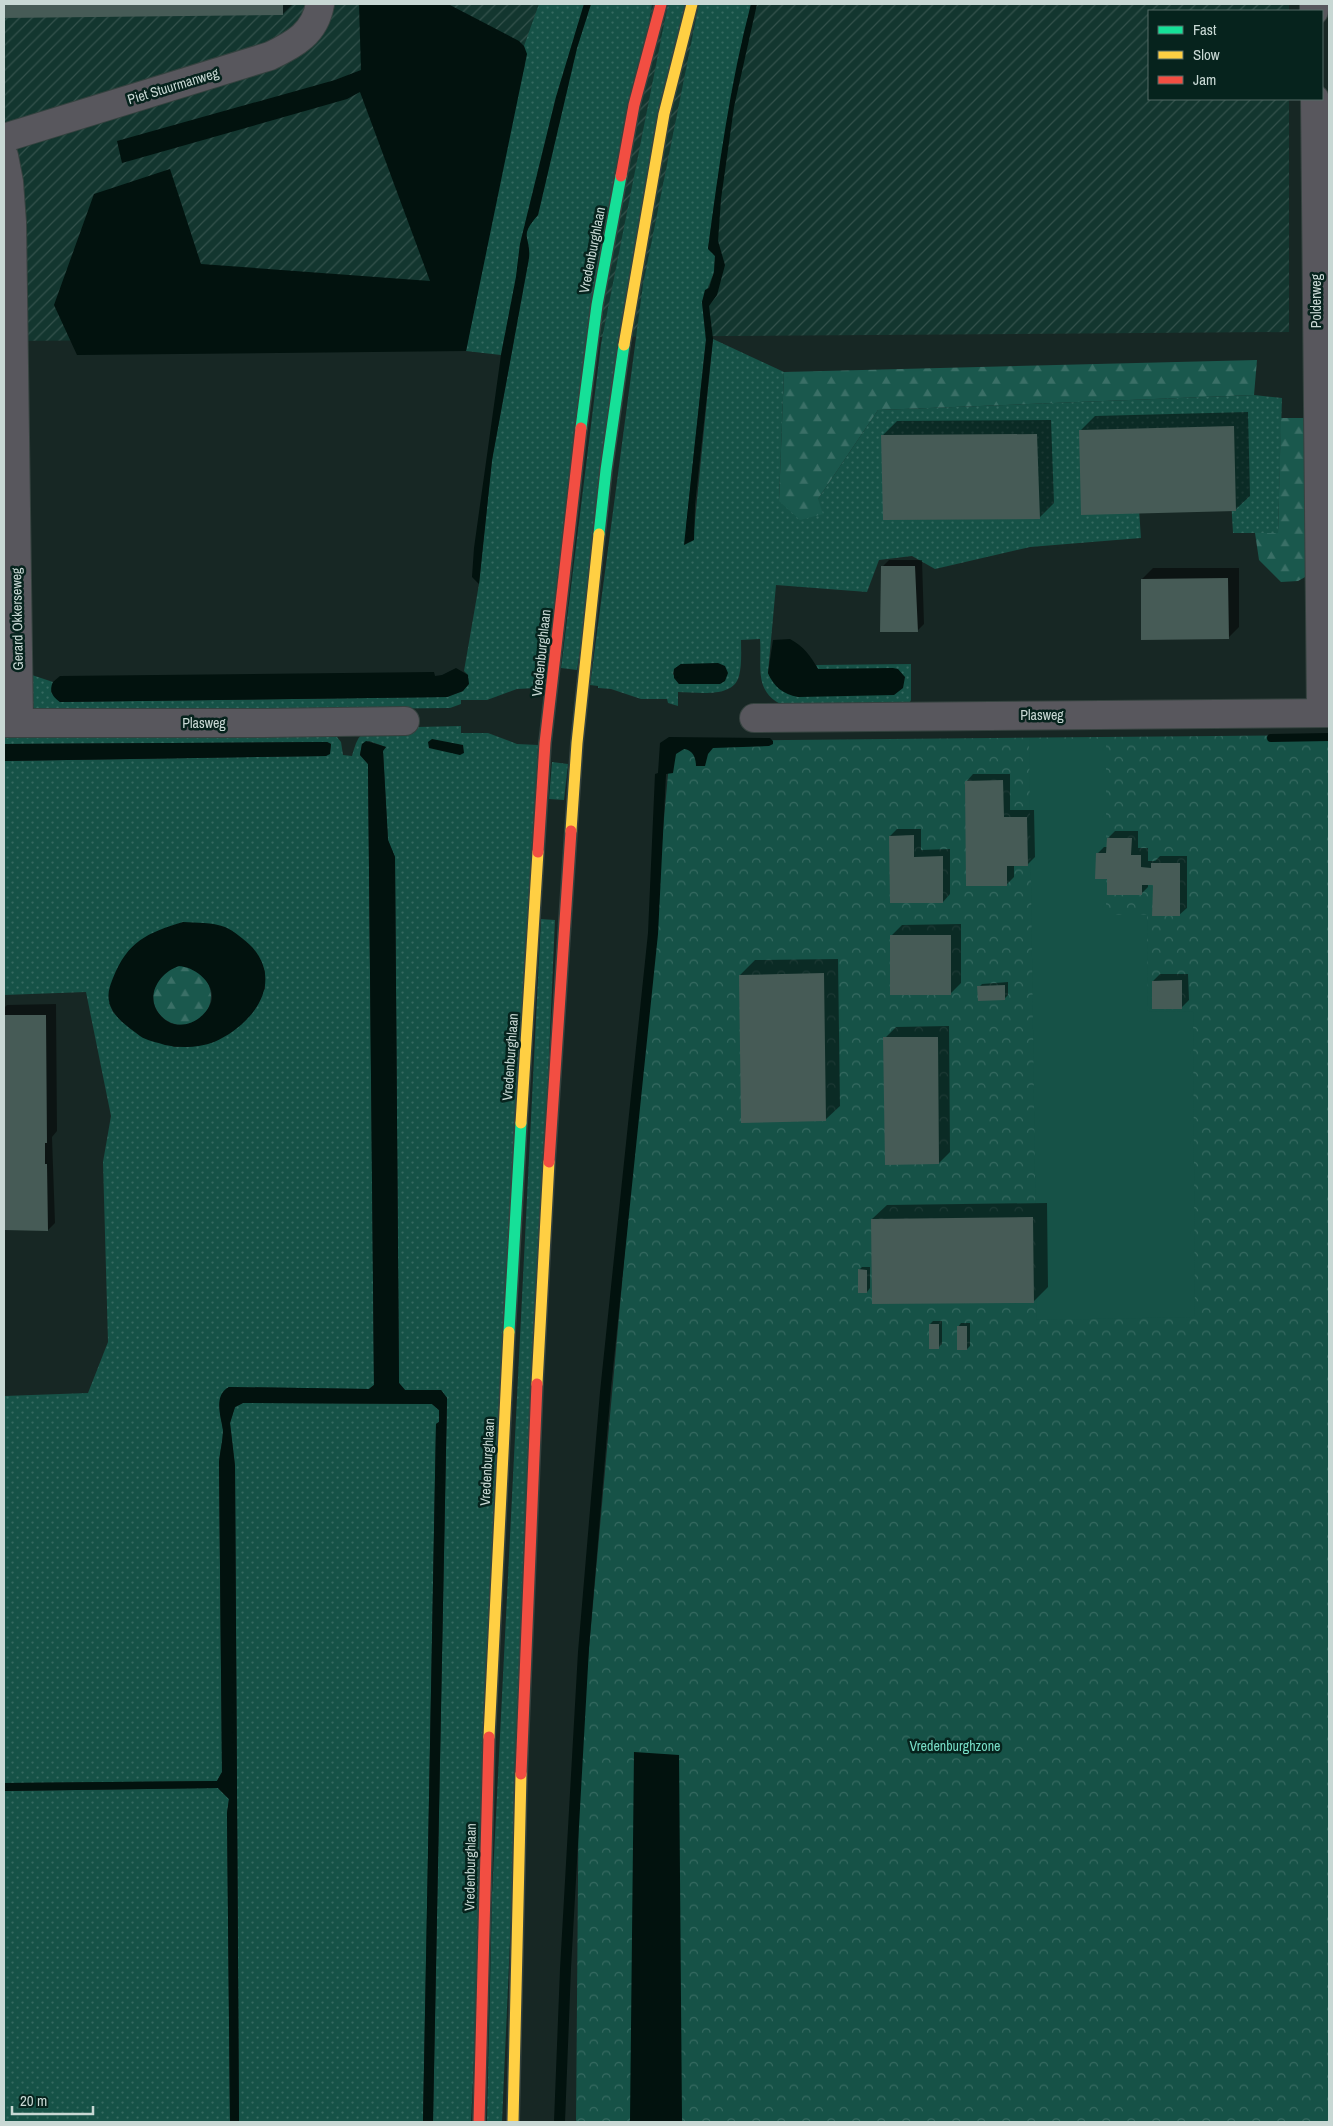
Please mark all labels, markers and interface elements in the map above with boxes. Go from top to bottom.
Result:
legend [1148,10,1323,100]
text: Fast [1193,19,1217,40]
text: Slow [1193,44,1220,65]
street label: Piet Stuurmanweg [125,63,221,108]
text: Jam [1193,69,1216,90]
street label: Vredenburghlaan [575,205,609,295]
street label: Polderweg [1307,273,1325,328]
street label: Gerard Okkerseweg [7,567,27,671]
street label: Vredenburghlaan [527,608,555,698]
street label: Plasweg [1020,706,1064,724]
street label: Plasweg [182,714,226,732]
street label: Vredenburghlaan [498,1013,522,1101]
street label: Vredenburghlaan [476,1418,498,1506]
park label: Vredenburghzone [910,1737,1000,1755]
street label: Vredenburghlaan [460,1823,480,1911]
scale bar [12,2084,94,2116]
text: 20 m [20,2090,47,2111]

